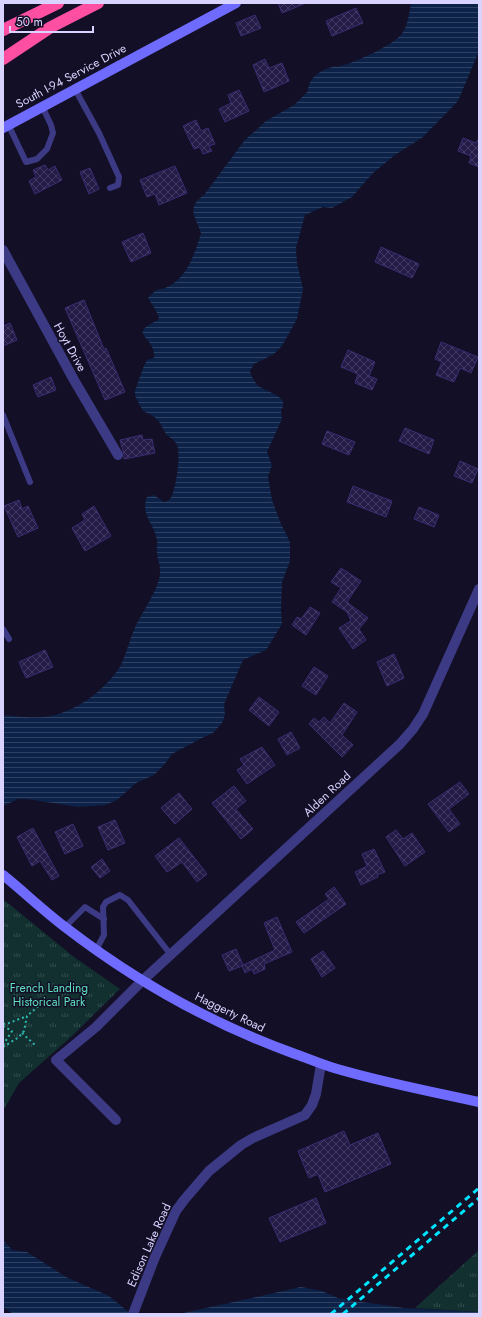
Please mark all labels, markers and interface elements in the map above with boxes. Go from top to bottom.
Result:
scale bar [10,8,93,34]
text: 50 m [16,13,43,31]
street label: South I-94 Service Drive [12,39,130,113]
street label: Hoyt Drive [49,319,91,375]
street label: Alden Road [299,767,355,821]
park label: French Landing Historical Park [10,979,88,1011]
street label: Haggerty Road [192,987,268,1037]
street label: Edison Lake Road [123,1200,175,1290]

